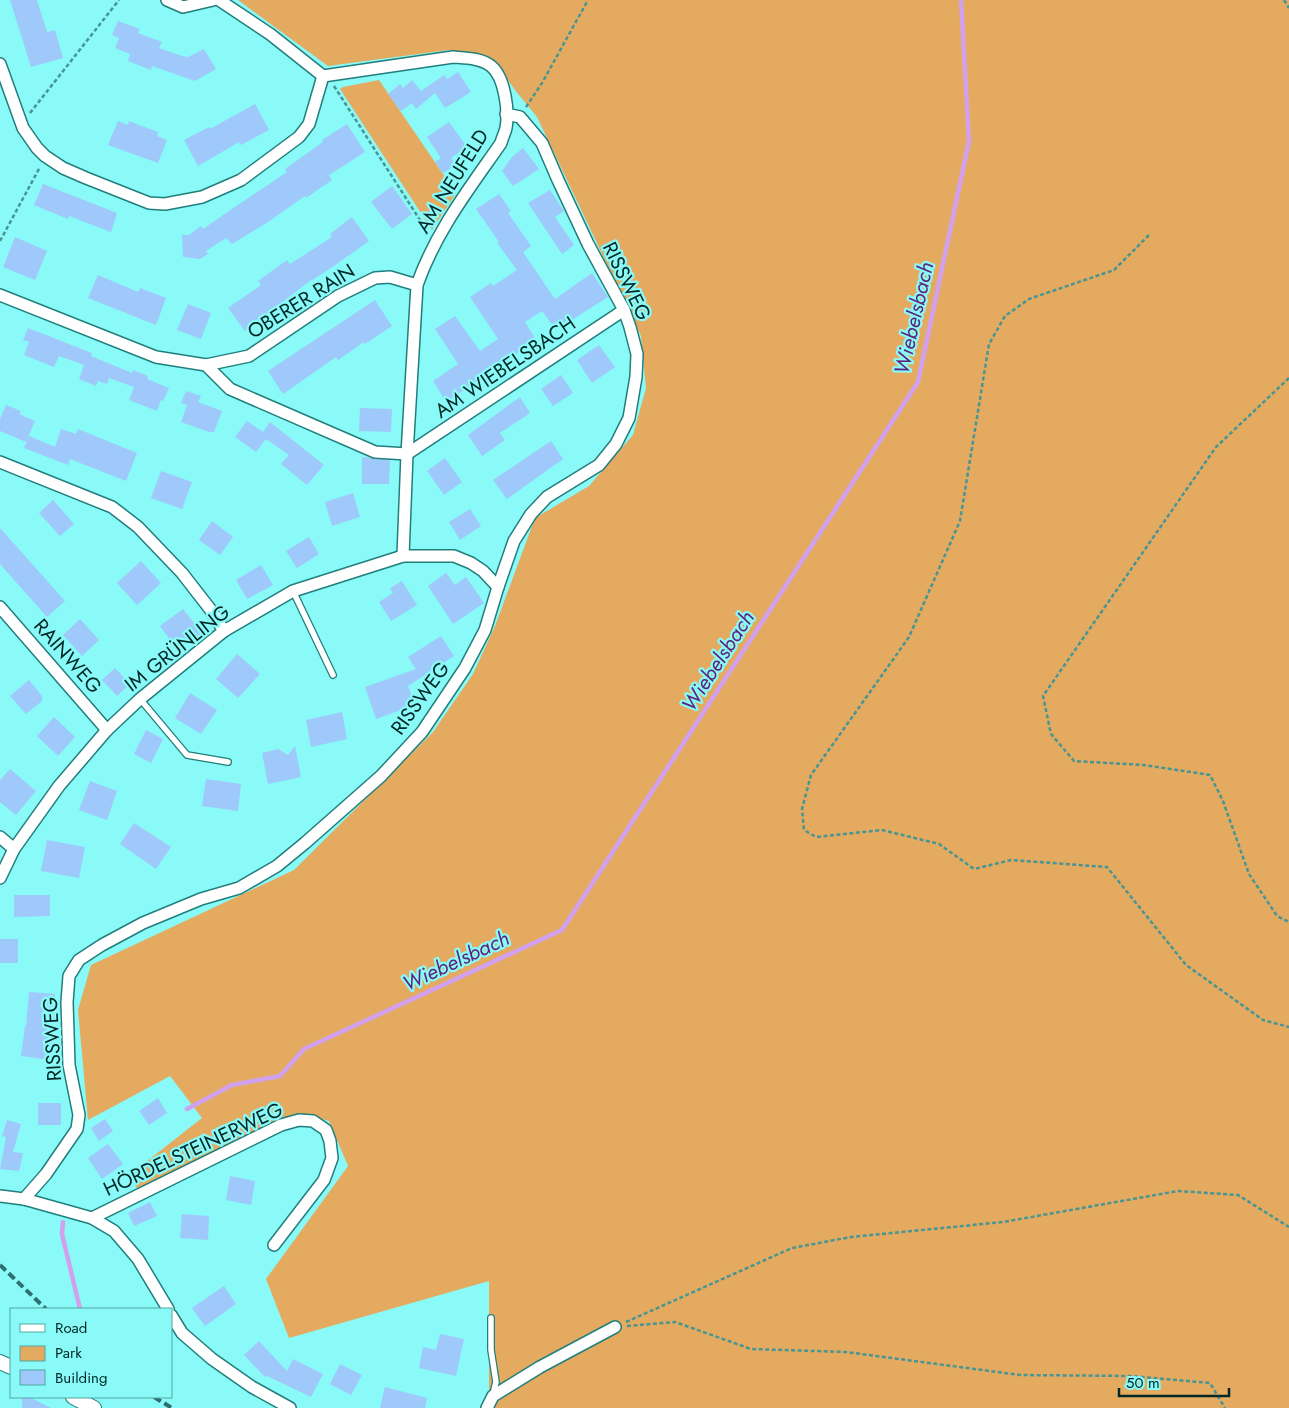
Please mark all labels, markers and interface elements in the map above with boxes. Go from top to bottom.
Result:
street label: AM NEUFELD [409,124,496,239]
street label: RISSWEG [595,237,658,325]
street label: OBERER RAIN [242,257,361,346]
water label: Wiebelsbach [886,259,942,377]
street label: AM WIEBELSBACH [429,309,582,425]
street label: IM GRÜNLING [118,598,236,699]
water label: Wiebelsbach [674,605,762,717]
street label: RAINWEG [27,612,108,700]
street label: RISSWEG [384,656,457,741]
water label: Wiebelsbach [398,923,514,999]
street label: RISSWEG [36,996,69,1082]
street label: HÖRDELSTEINERWEG [99,1095,288,1204]
legend [10,1308,172,1398]
text: Road [55,1317,87,1339]
text: Park [55,1342,82,1364]
scale bar [1119,1366,1229,1398]
text: Building [55,1367,107,1389]
text: 50 m [1126,1372,1160,1394]

